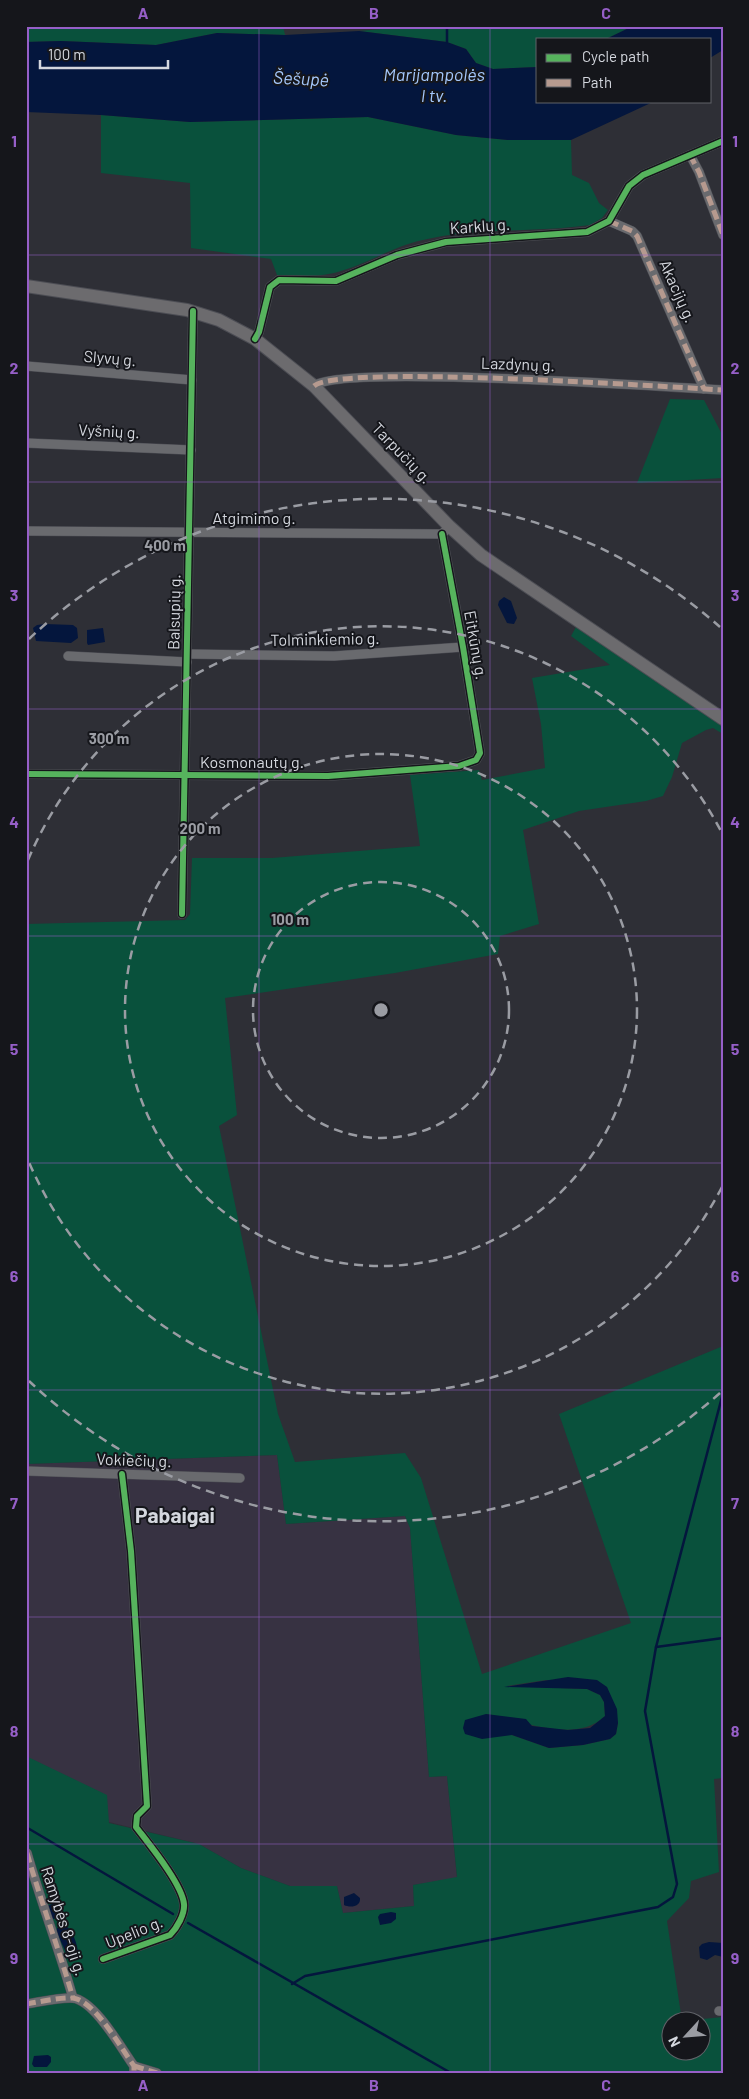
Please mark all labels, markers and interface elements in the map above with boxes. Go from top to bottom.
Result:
text: A [138,3,149,22]
text: B [369,3,379,22]
text: C [601,3,611,22]
scale bar [40,38,168,70]
legend [536,38,712,102]
text: 100 m [48,45,86,63]
text: Cycle path [582,47,649,65]
water label: Marijampolės I tv. [383,63,485,106]
water label: Šešupė [273,66,330,90]
text: Path [582,73,612,91]
text: 1 [11,131,17,150]
text: 1 [732,131,738,150]
street label: Karklų g. [449,214,511,237]
street label: Akacijų g. [656,256,701,325]
street label: Slyvų g. [83,346,137,369]
street label: Lazdynų g. [481,353,555,374]
text: 2 [10,358,19,377]
text: 2 [731,358,740,377]
street label: Tarpučių g. [369,418,436,487]
street label: Vyšnių g. [78,419,140,442]
street label: Atgimimo g. [212,508,296,527]
text: 400 m [144,536,186,554]
street label: Balsupių g. [163,574,184,650]
text: 3 [10,585,18,604]
text: 3 [731,585,739,604]
street label: Eitkūnų g. [461,609,492,681]
street label: Tolminkiemio g. [270,628,380,649]
text: 300 m [89,729,129,747]
street label: Kosmonautų g. [200,752,304,771]
text: 4 [9,812,19,831]
text: 4 [730,812,740,831]
text: 200 m [179,819,221,837]
text: 100 m [271,910,309,928]
centre of rings [372,1001,390,1019]
text: 5 [10,1039,19,1058]
text: 5 [731,1039,740,1058]
text: 6 [10,1266,19,1285]
text: 6 [731,1266,740,1285]
street label: Vokiečių g. [96,1449,172,1470]
text: 7 [10,1493,18,1512]
text: 7 [731,1493,739,1512]
district label: Pabaigai [135,1502,215,1527]
text: 8 [10,1721,19,1740]
text: 8 [731,1721,740,1740]
street label: Ramybės 8-oji g. [38,1864,91,1978]
street label: Upelio g. [102,1911,165,1952]
text: 9 [10,1948,18,1967]
text: 9 [731,1948,739,1967]
north arrow [662,2012,712,2062]
text: N [664,2034,684,2050]
text: A [138,2075,149,2094]
text: B [369,2075,379,2094]
text: C [601,2075,611,2094]

